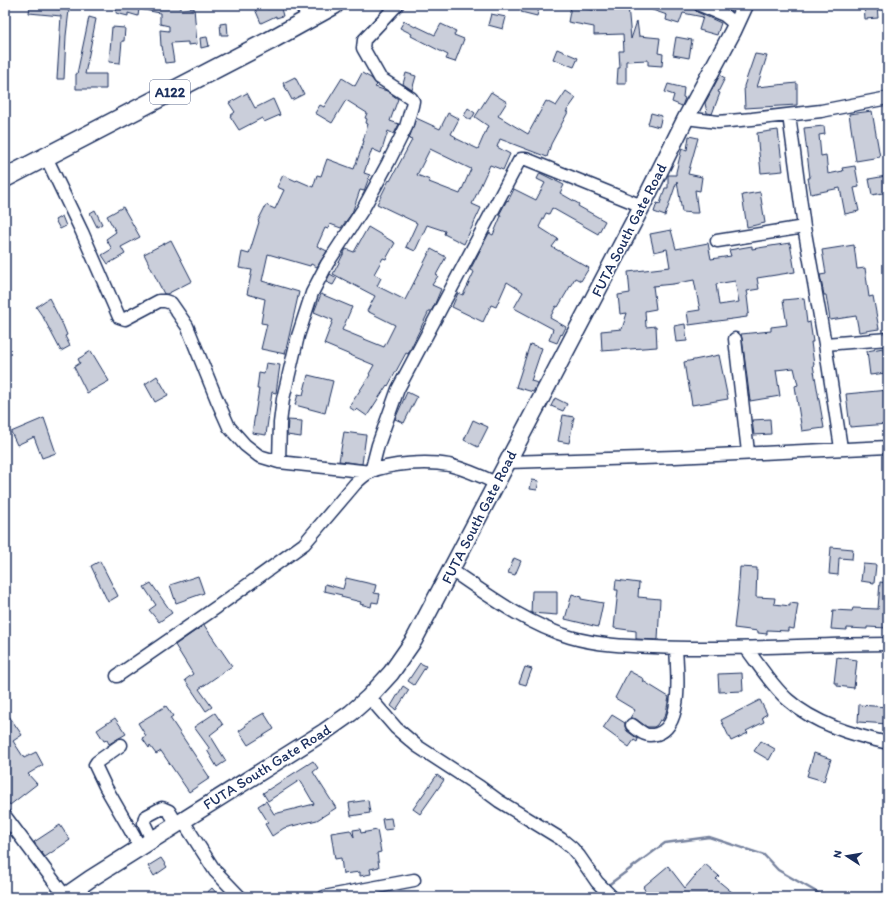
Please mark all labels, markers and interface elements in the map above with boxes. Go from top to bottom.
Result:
road number: A122 [150,80,190,104]
street label: FUTA South Gate Road [588,160,671,300]
street label: FUTA South Gate Road [438,447,521,587]
street label: FUTA South Gate Road [200,720,335,814]
north arrow [827,836,867,876]
text: N [831,849,845,859]

